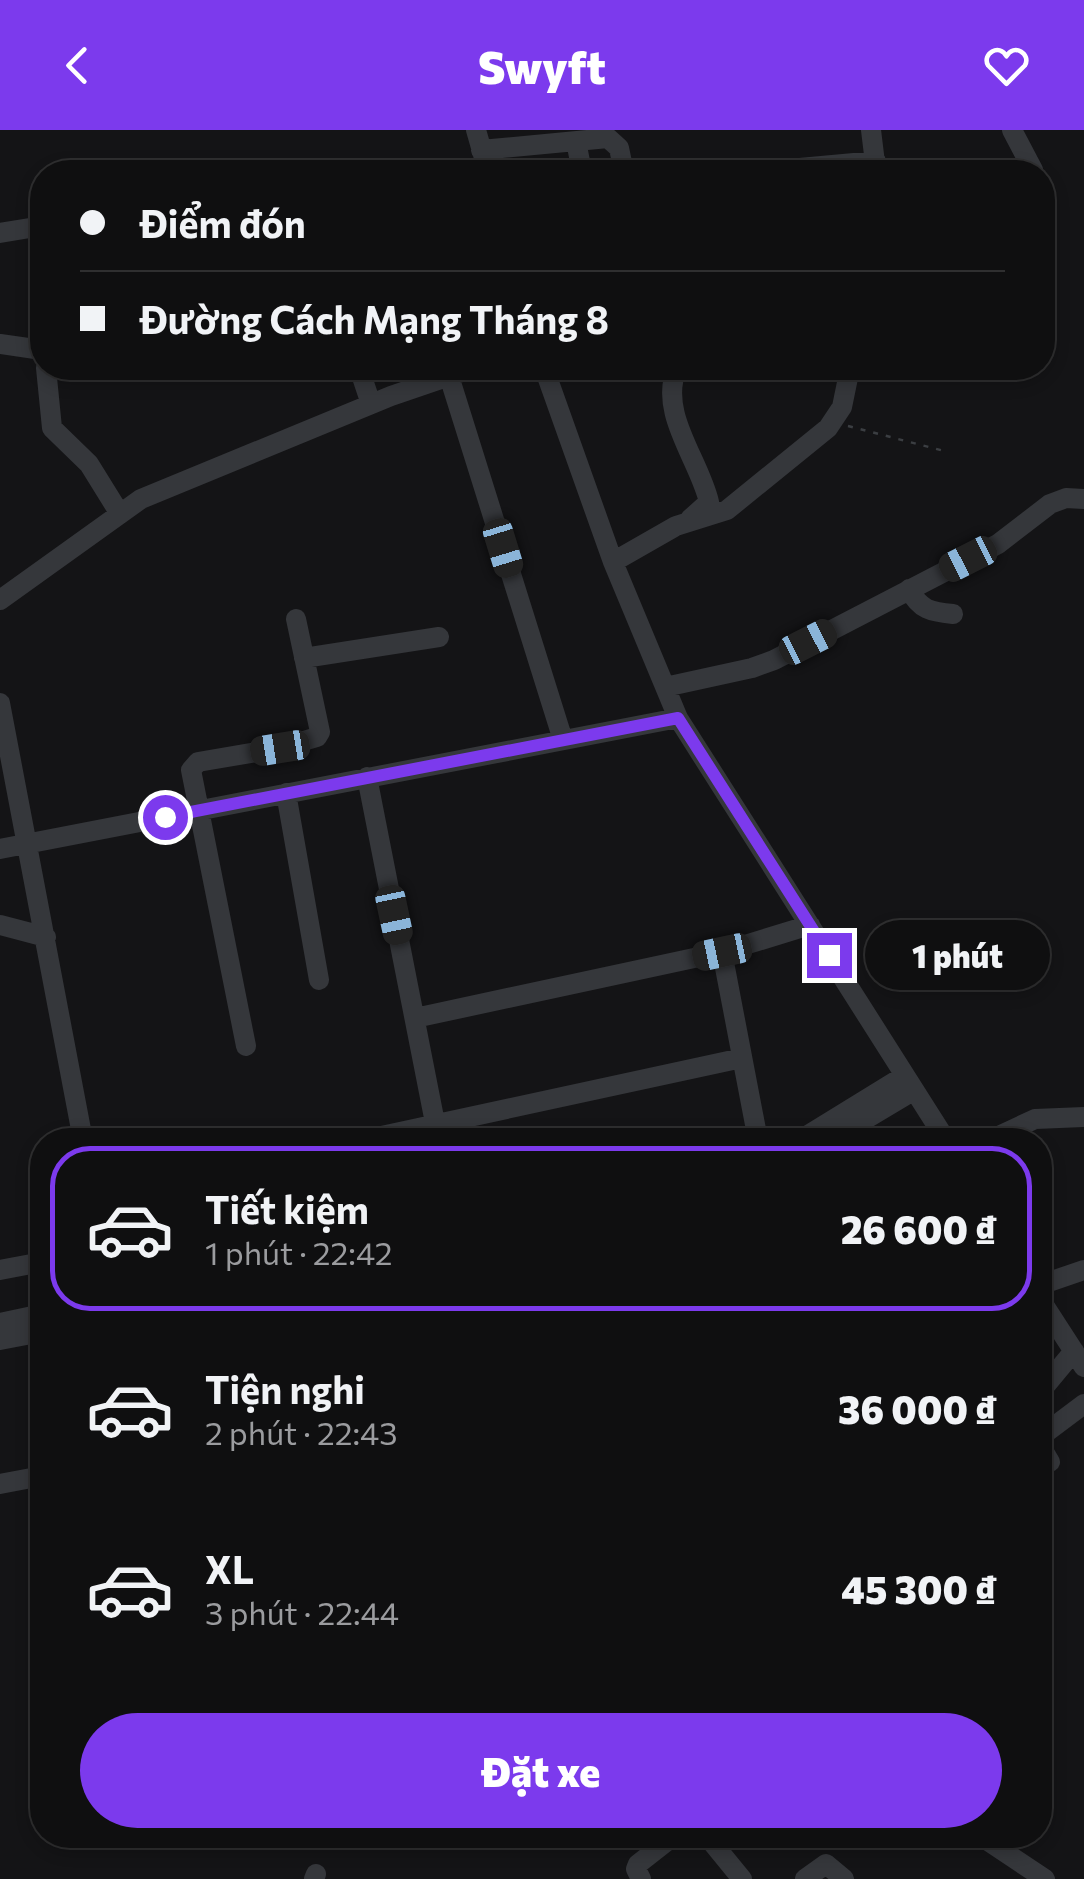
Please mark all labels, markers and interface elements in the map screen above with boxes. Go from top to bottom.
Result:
icon: back [50,38,105,93]
text: Swyft [478,38,606,93]
icon: heart [979,38,1034,93]
text: Điểm đón [140,199,306,246]
text: Đường Cách Mạng Tháng 8 [140,295,609,342]
car [480,515,526,581]
car [934,532,1002,586]
car [774,615,842,669]
car [248,728,312,768]
route start [143,795,188,840]
car [373,883,415,947]
callout: 1 phút [864,920,1049,990]
car [690,931,754,973]
route end [807,933,852,978]
text: 1 phút [912,935,1003,975]
icon: car [85,1184,175,1274]
text: Tiết kiệm [205,1185,369,1232]
text: 26 600 ₫ [841,1205,997,1252]
text: 1 phút · 22:42 [205,1232,392,1272]
icon: car [85,1364,175,1454]
text: Tiện nghi [205,1365,365,1412]
text: 36 000 ₫ [838,1385,997,1432]
text: 2 phút · 22:43 [205,1412,397,1452]
icon: car [85,1544,175,1634]
text: XL [205,1545,254,1592]
text: 45 300 ₫ [841,1565,997,1612]
text: 3 phút · 22:44 [205,1592,399,1632]
button: Đặt xe [80,1713,1002,1828]

